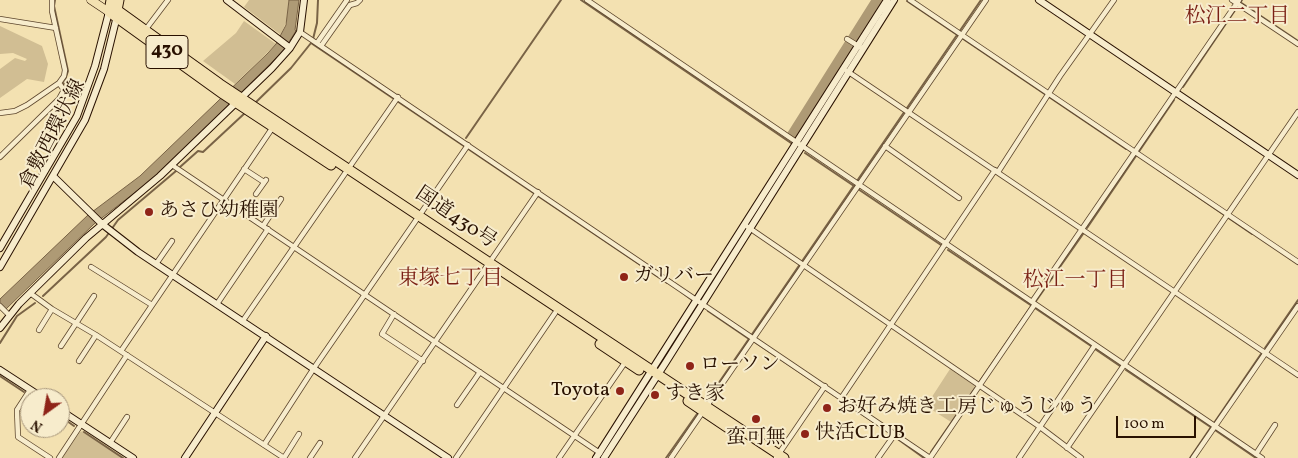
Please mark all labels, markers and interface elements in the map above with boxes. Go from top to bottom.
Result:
district label: 松江二丁目 [1185,5,1289,31]
road number: 430 [146,36,188,68]
street label: 倉敷西環状線 [16,76,92,194]
street label: 国道430号 [410,183,500,255]
place label: あさひ幼稚園 [159,200,279,224]
marker: あさひ幼稚園 [143,206,155,218]
place label: ガリバー [634,265,714,289]
district label: 東塚七丁目 [398,267,502,293]
district label: 松江一丁目 [1023,269,1127,295]
marker: ガリバー [618,271,630,283]
place label: ローソン [700,354,780,378]
marker: ローソン [684,360,696,372]
place label: Toyota [551,379,610,403]
place label: すき家 [665,383,725,407]
marker: Toyota [614,385,626,397]
north arrow [20,388,70,438]
marker: すき家 [649,389,661,401]
place label: お好み焼き工房じゅうじゅう [837,396,1097,420]
marker: お好み焼き工房じゅうじゅう [821,402,833,414]
scale bar [1118,406,1198,438]
marker: 蛮可無 [750,413,762,425]
text: 100 m [1124,414,1164,435]
text: N [28,415,47,436]
place label: 快活CLUB [815,422,905,446]
place label: 蛮可無 [726,427,786,451]
marker: 快活CLUB [799,428,811,440]

